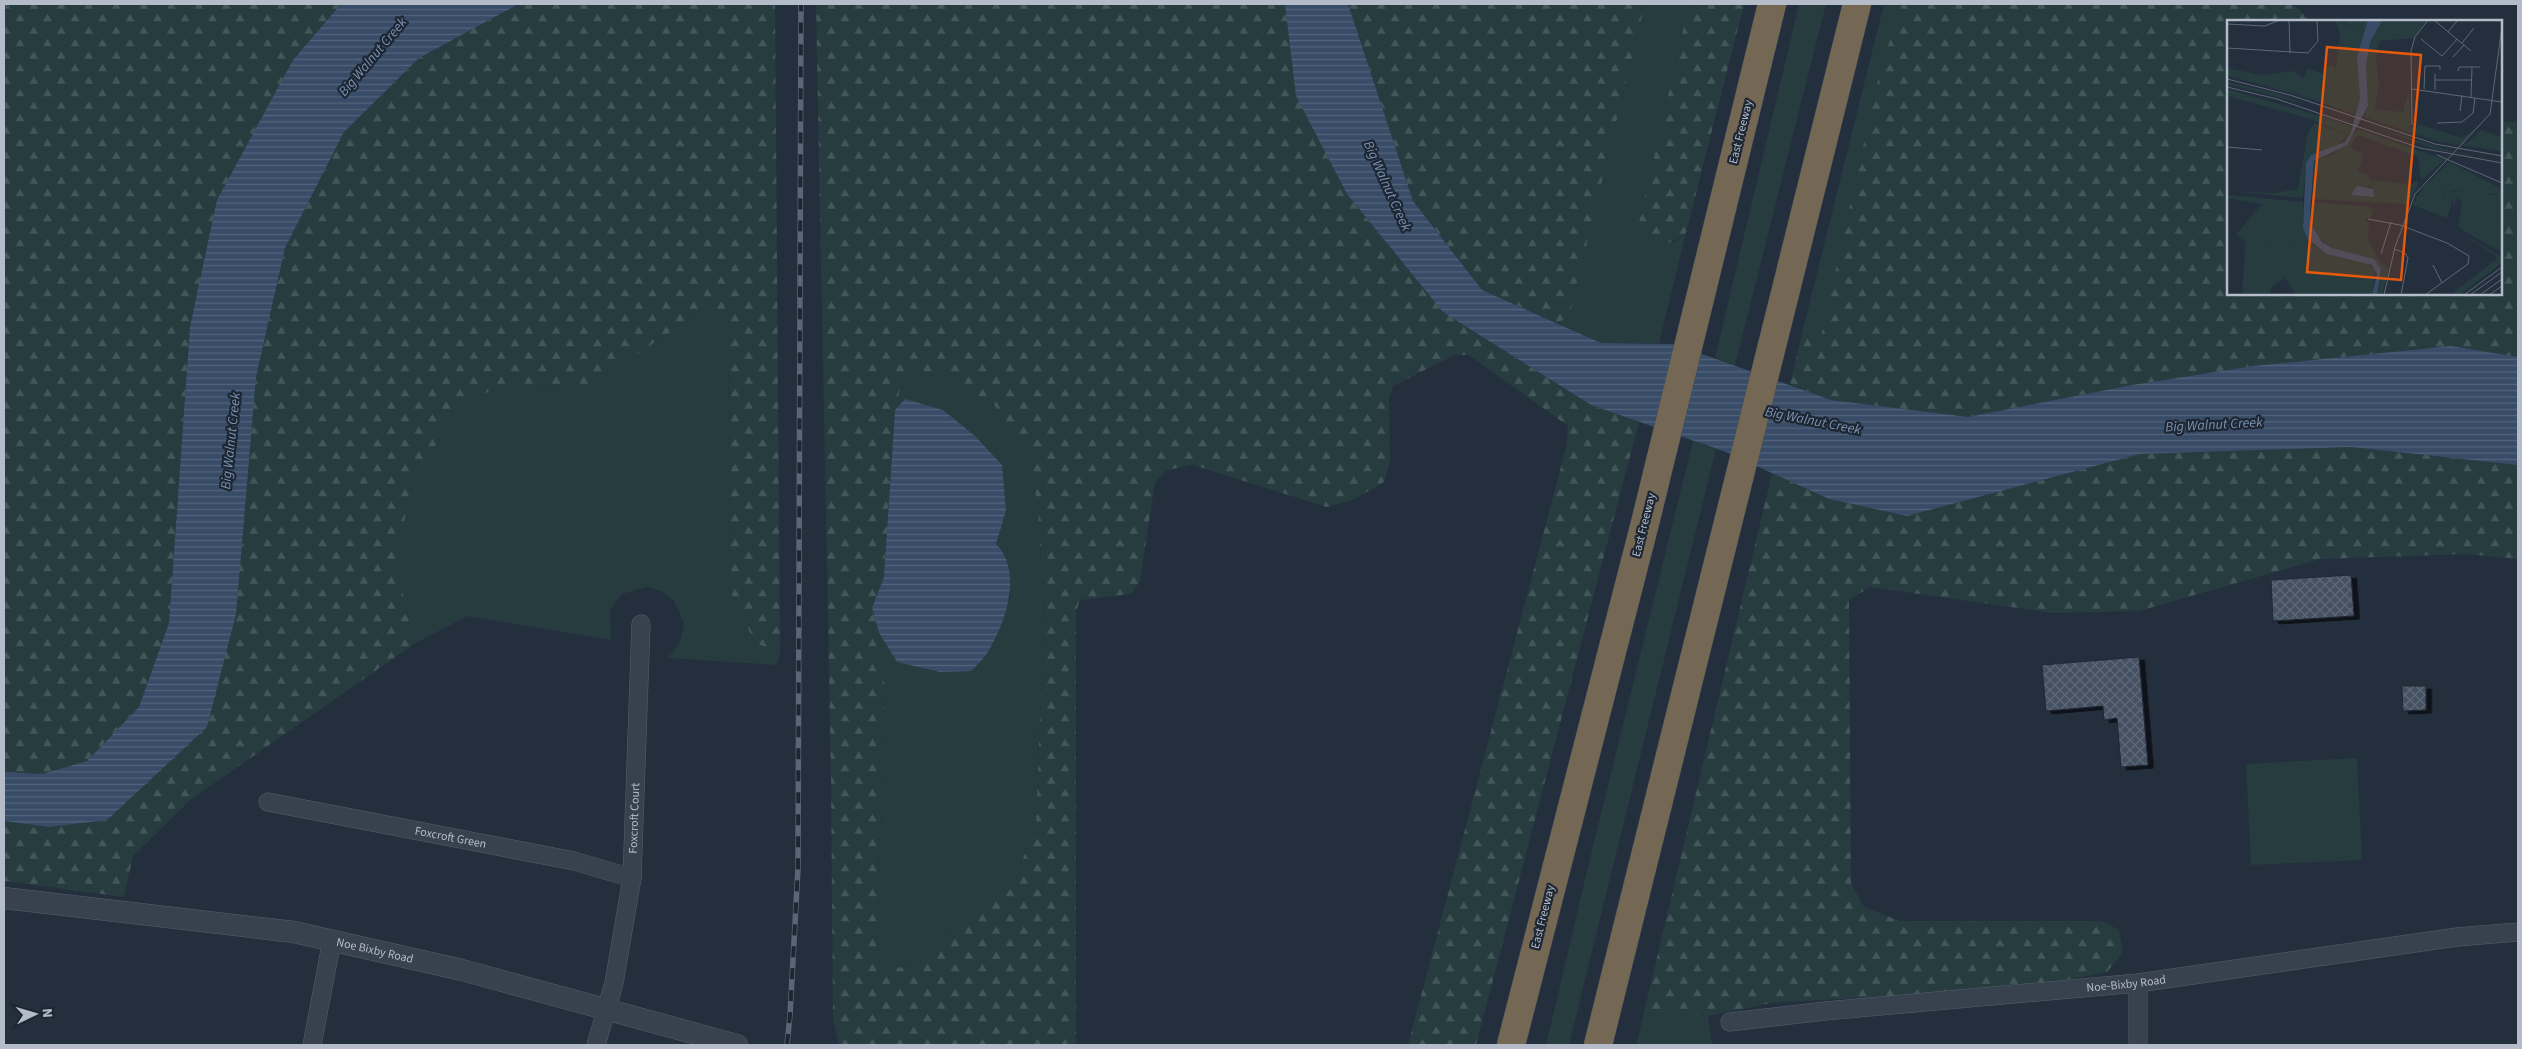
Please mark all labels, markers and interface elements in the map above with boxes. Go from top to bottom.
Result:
water label: Big Walnut Creek [334,13,412,101]
inset map [2227,20,2502,295]
street label: East Freeway [1725,98,1757,166]
water label: Big Walnut Creek [1358,137,1416,235]
water label: Big Walnut Creek [216,391,246,490]
water label: Big Walnut Creek [1763,402,1863,440]
water label: Big Walnut Creek [2165,412,2263,438]
street label: East Freeway [1628,491,1660,559]
street label: Foxcroft Court [624,782,644,854]
street label: Foxcroft Green [413,822,488,852]
street label: East Freeway [1527,883,1559,951]
street label: Noe Bixby Road [335,933,415,967]
street label: Noe-Bixby Road [2086,971,2167,996]
north arrow [10,989,60,1039]
text: N [37,1007,57,1018]

